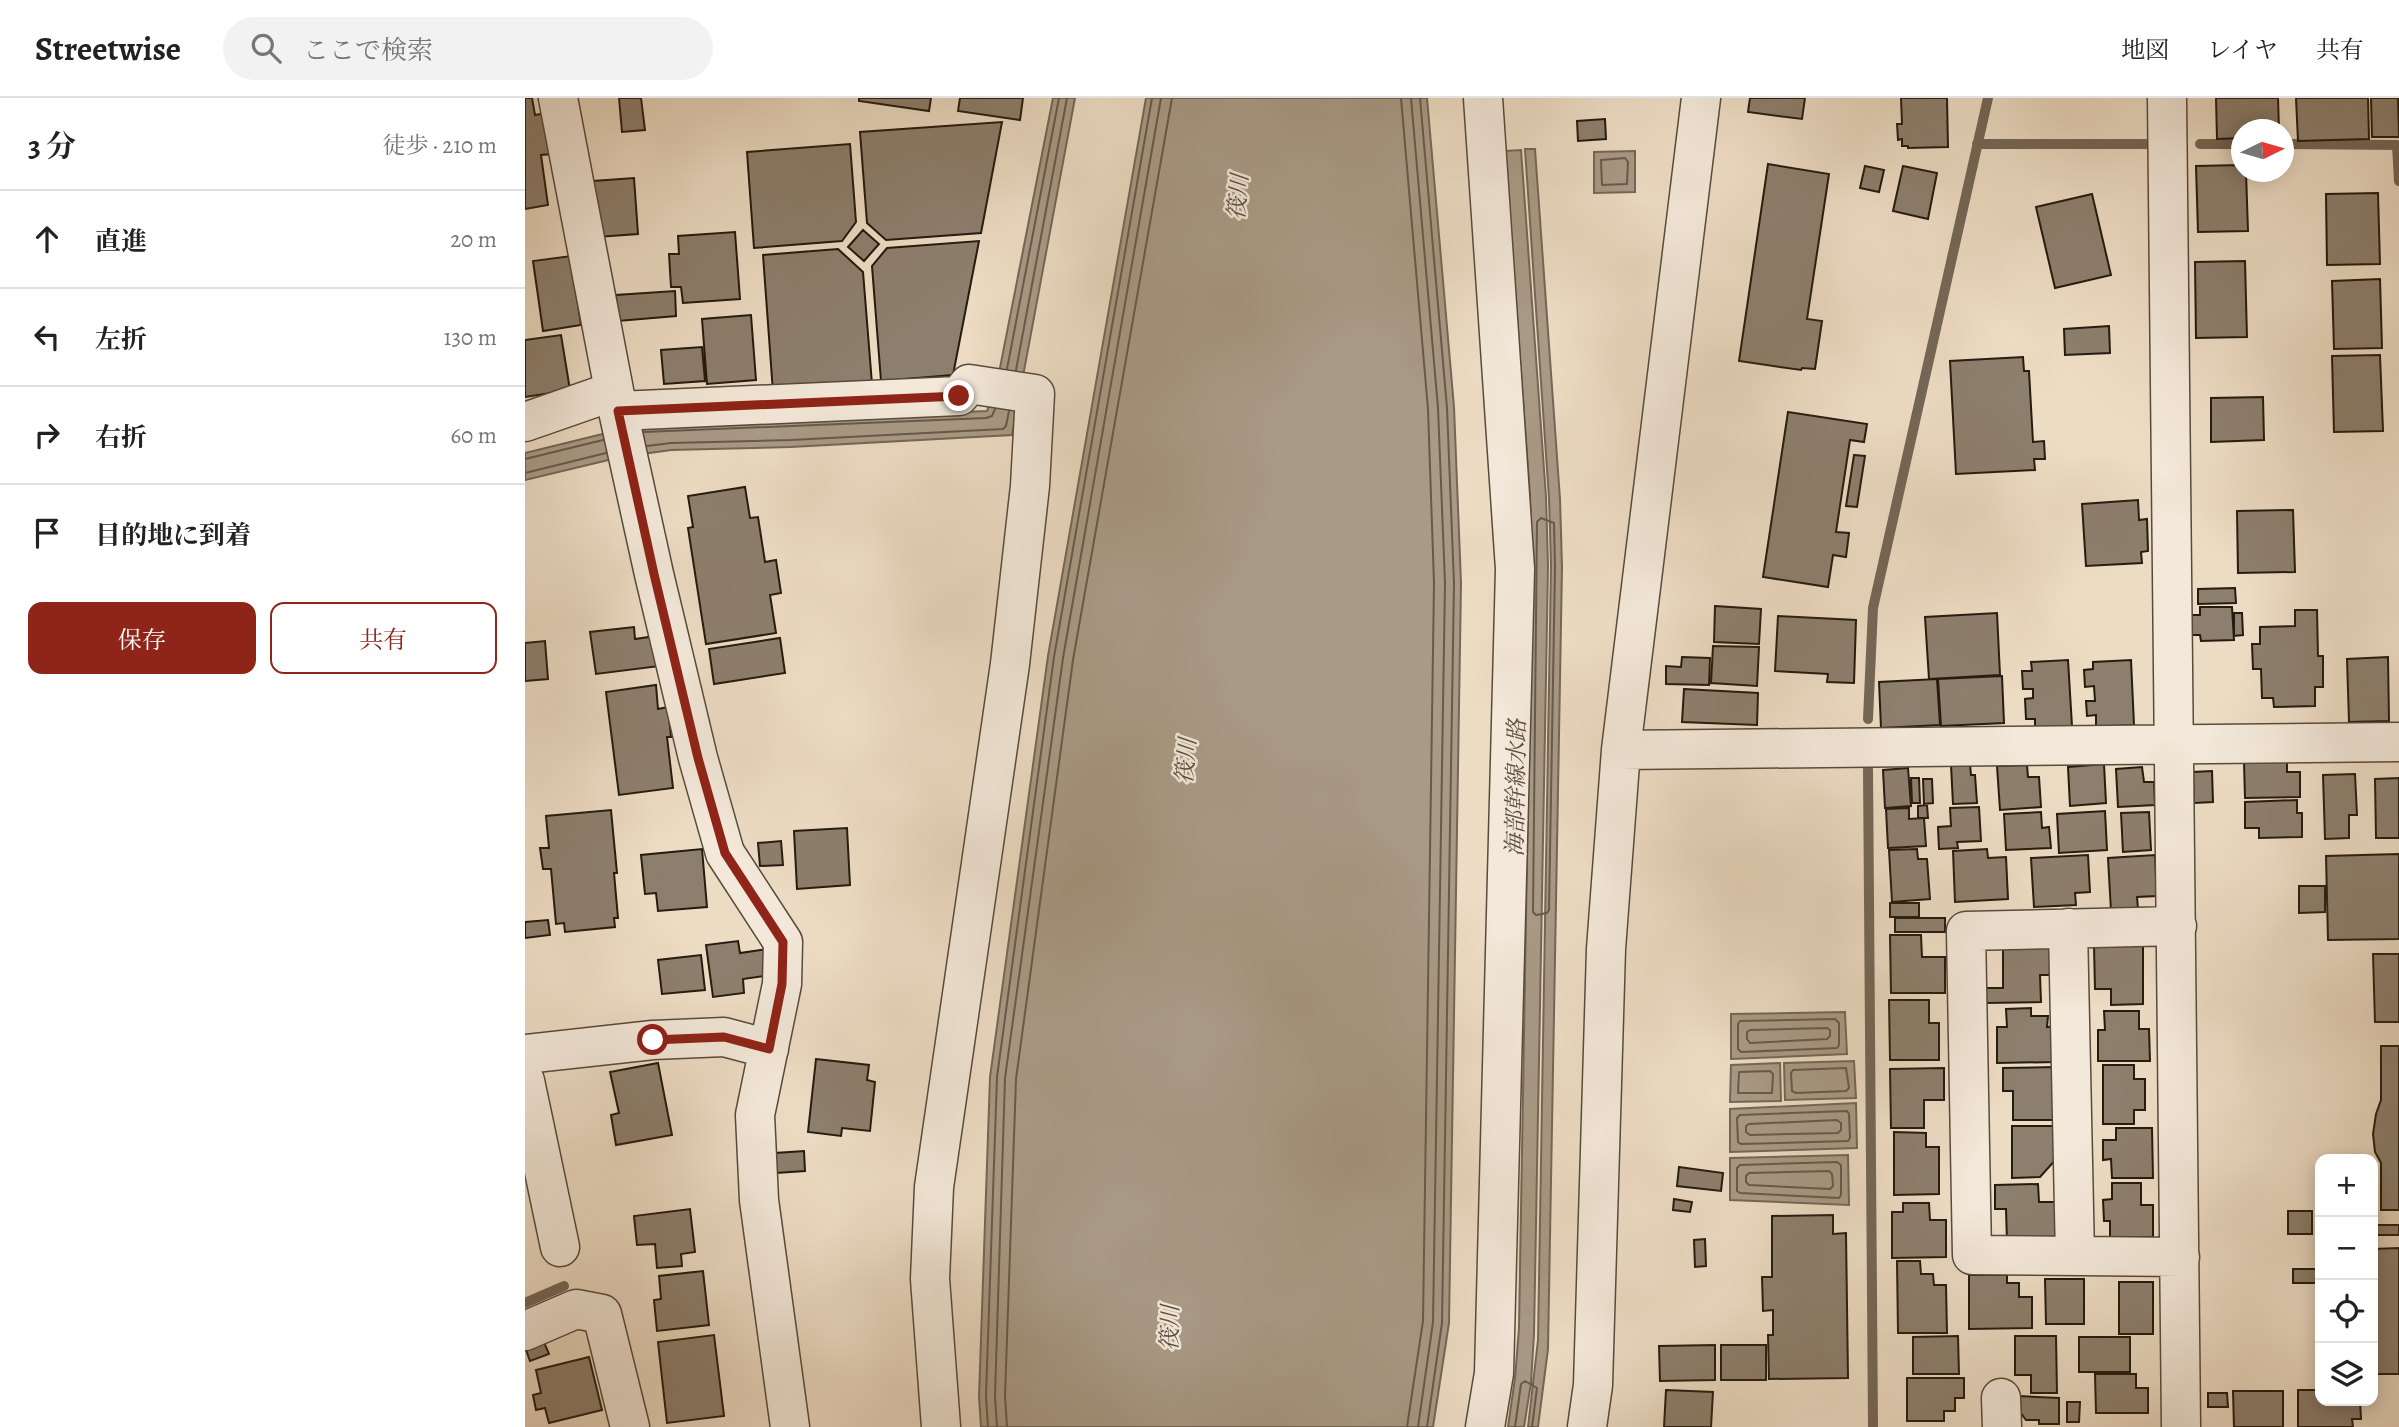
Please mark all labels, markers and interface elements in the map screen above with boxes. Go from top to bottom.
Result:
search box [223,17,713,80]
text: Streetwise [35,26,181,71]
icon: search [247,29,285,67]
text: ここで検索 [303,33,433,68]
text: 地図 [2121,34,2169,66]
text: レイヤ [2207,34,2278,66]
text: 共有 [2316,34,2364,66]
north arrow [2231,119,2294,182]
text: 3 分 [28,126,76,166]
text: 徒歩 · 210 m [383,130,497,161]
water label: 筏川 [1221,170,1256,221]
icon: ahead [28,220,66,258]
text: 直進 [95,224,147,259]
text: 20 m [450,224,497,255]
icon: left [28,318,66,356]
text: 左折 [95,322,147,357]
text: 130 m [444,322,497,353]
route end [943,380,974,411]
icon: right [28,416,66,454]
text: 右折 [95,420,147,455]
text: 60 m [450,420,497,451]
icon: arrive [28,514,66,552]
text: 目的地に到着 [95,518,251,553]
button: 保存 [28,602,256,674]
button: 共有 [270,602,497,674]
water label: 海部幹線水路 [1499,717,1533,857]
water label: 筏川 [1169,734,1204,785]
route start [637,1024,668,1055]
map controls [2315,1154,2378,1406]
button: + [2315,1154,2378,1217]
button: − [2315,1217,2378,1280]
button: locate [2315,1280,2378,1343]
water label: 筏川 [1154,1302,1186,1351]
button: layers [2315,1343,2378,1406]

